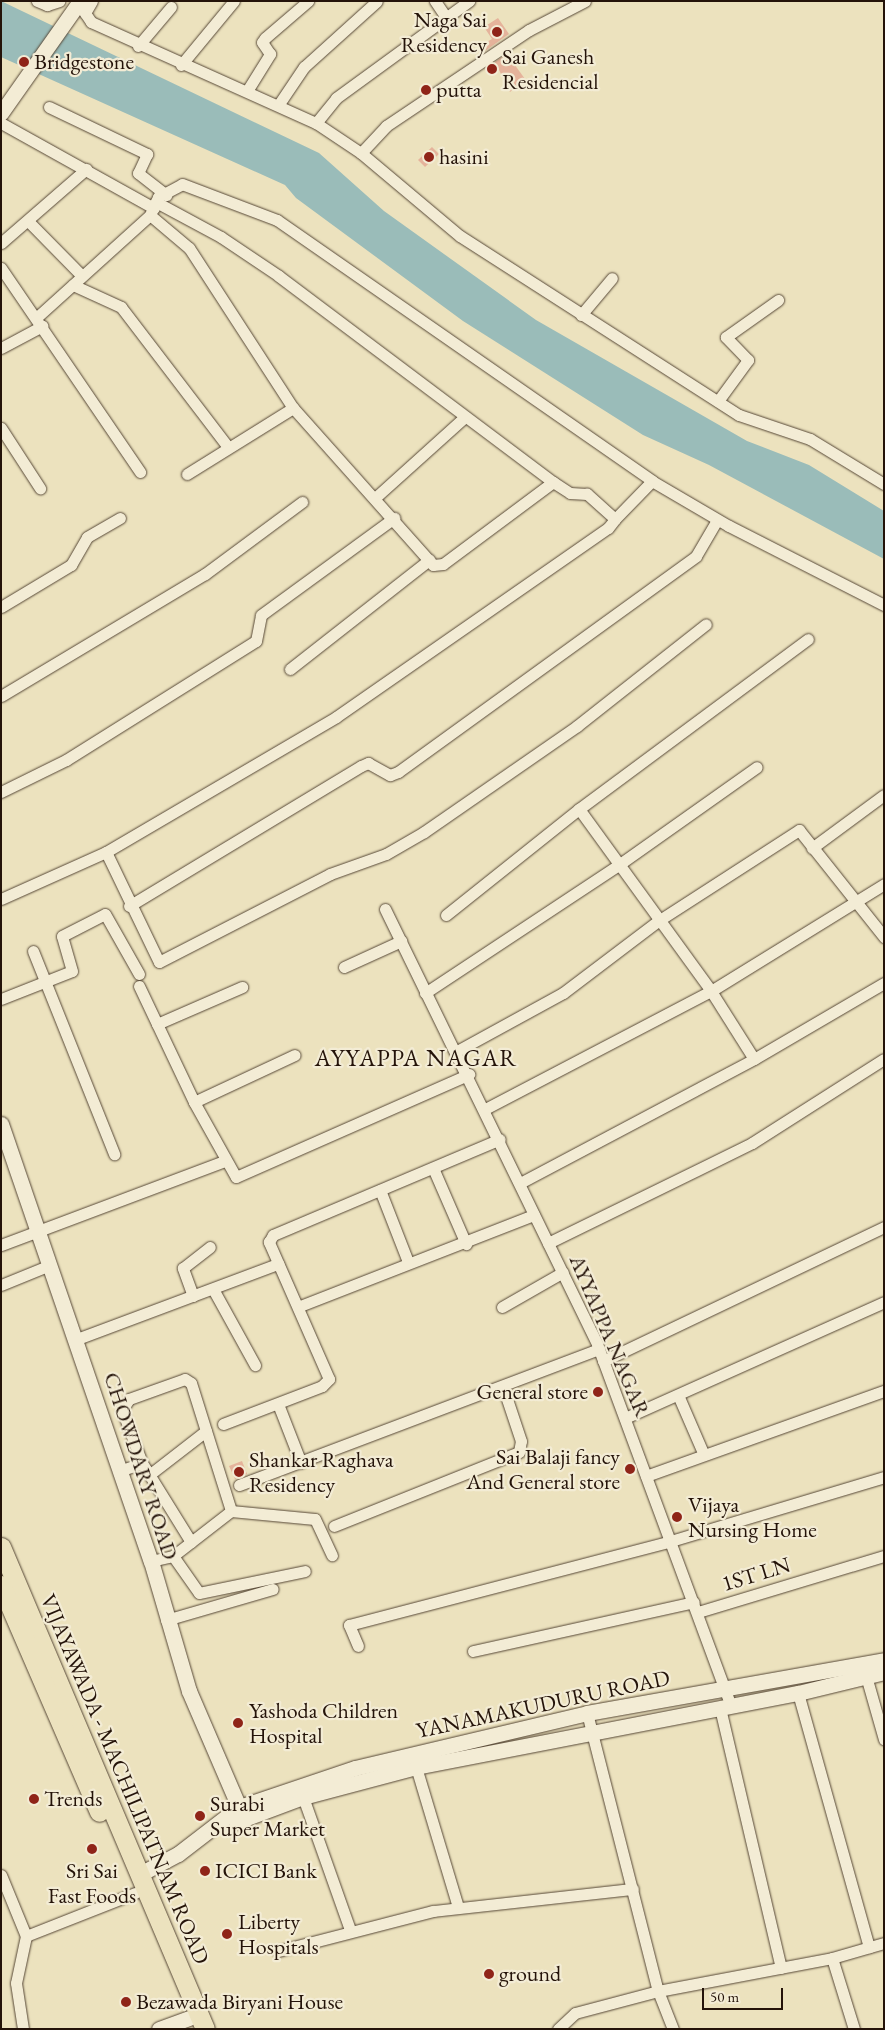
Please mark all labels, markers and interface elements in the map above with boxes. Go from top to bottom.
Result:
place label: Naga Sai Residency [401,6,487,58]
marker: Naga Sai Residency [491,26,503,38]
place label: Sai Ganesh Residencial [502,43,598,94]
place label: Bridgestone [34,49,134,75]
marker: Bridgestone [18,56,30,68]
marker: Sai Ganesh Residencial [486,63,498,75]
place label: putta [436,77,482,103]
marker: putta [420,84,432,96]
place label: hasini [439,144,489,170]
marker: hasini [423,151,435,163]
district label: AYYAPPA NAGAR [313,1044,519,1072]
street label: AYYAPPA NAGAR [564,1251,656,1421]
street label: CHOWDARY ROAD [98,1369,184,1563]
place label: General store [477,1379,588,1405]
marker: General store [592,1386,604,1398]
place label: Sai Balaji fancy And General store [466,1443,620,1494]
place label: Shankar Raghava Residency [249,1446,394,1498]
marker: Sai Balaji fancy And General store [624,1463,636,1475]
marker: Shankar Raghava Residency [233,1466,245,1478]
place label: Vijaya Nursing Home [688,1491,817,1542]
marker: Vijaya Nursing Home [670,1510,684,1524]
street label: 1ST LN [719,1551,793,1597]
street label: VIJAYAWADA - MACHILIPATNAM ROAD [35,1590,215,1968]
street label: YANAMAKUDURU ROAD [414,1664,672,1744]
place label: Yashoda Children Hospital [249,1697,398,1748]
marker: Yashoda Children Hospital [231,1716,245,1730]
place label: Trends [44,1786,102,1812]
place label: Surabi Super Market [210,1790,325,1842]
marker: Trends [28,1793,40,1805]
marker: Surabi Super Market [194,1810,206,1822]
marker: Sri Sai Fast Foods [86,1843,98,1855]
place label: Sri Sai Fast Foods [48,1857,136,1908]
place label: ICICI Bank [215,1858,317,1884]
marker: ICICI Bank [199,1865,211,1877]
place label: Liberty Hospitals [238,1908,319,1960]
marker: Liberty Hospitals [220,1927,234,1941]
place label: ground [499,1961,561,1987]
marker: ground [483,1968,495,1980]
scale bar [705,1978,786,2010]
text: 50 m [710,1987,739,2006]
place label: Bezawada Biryani House [136,1989,343,2015]
marker: Bezawada Biryani House [120,1996,132,2008]

